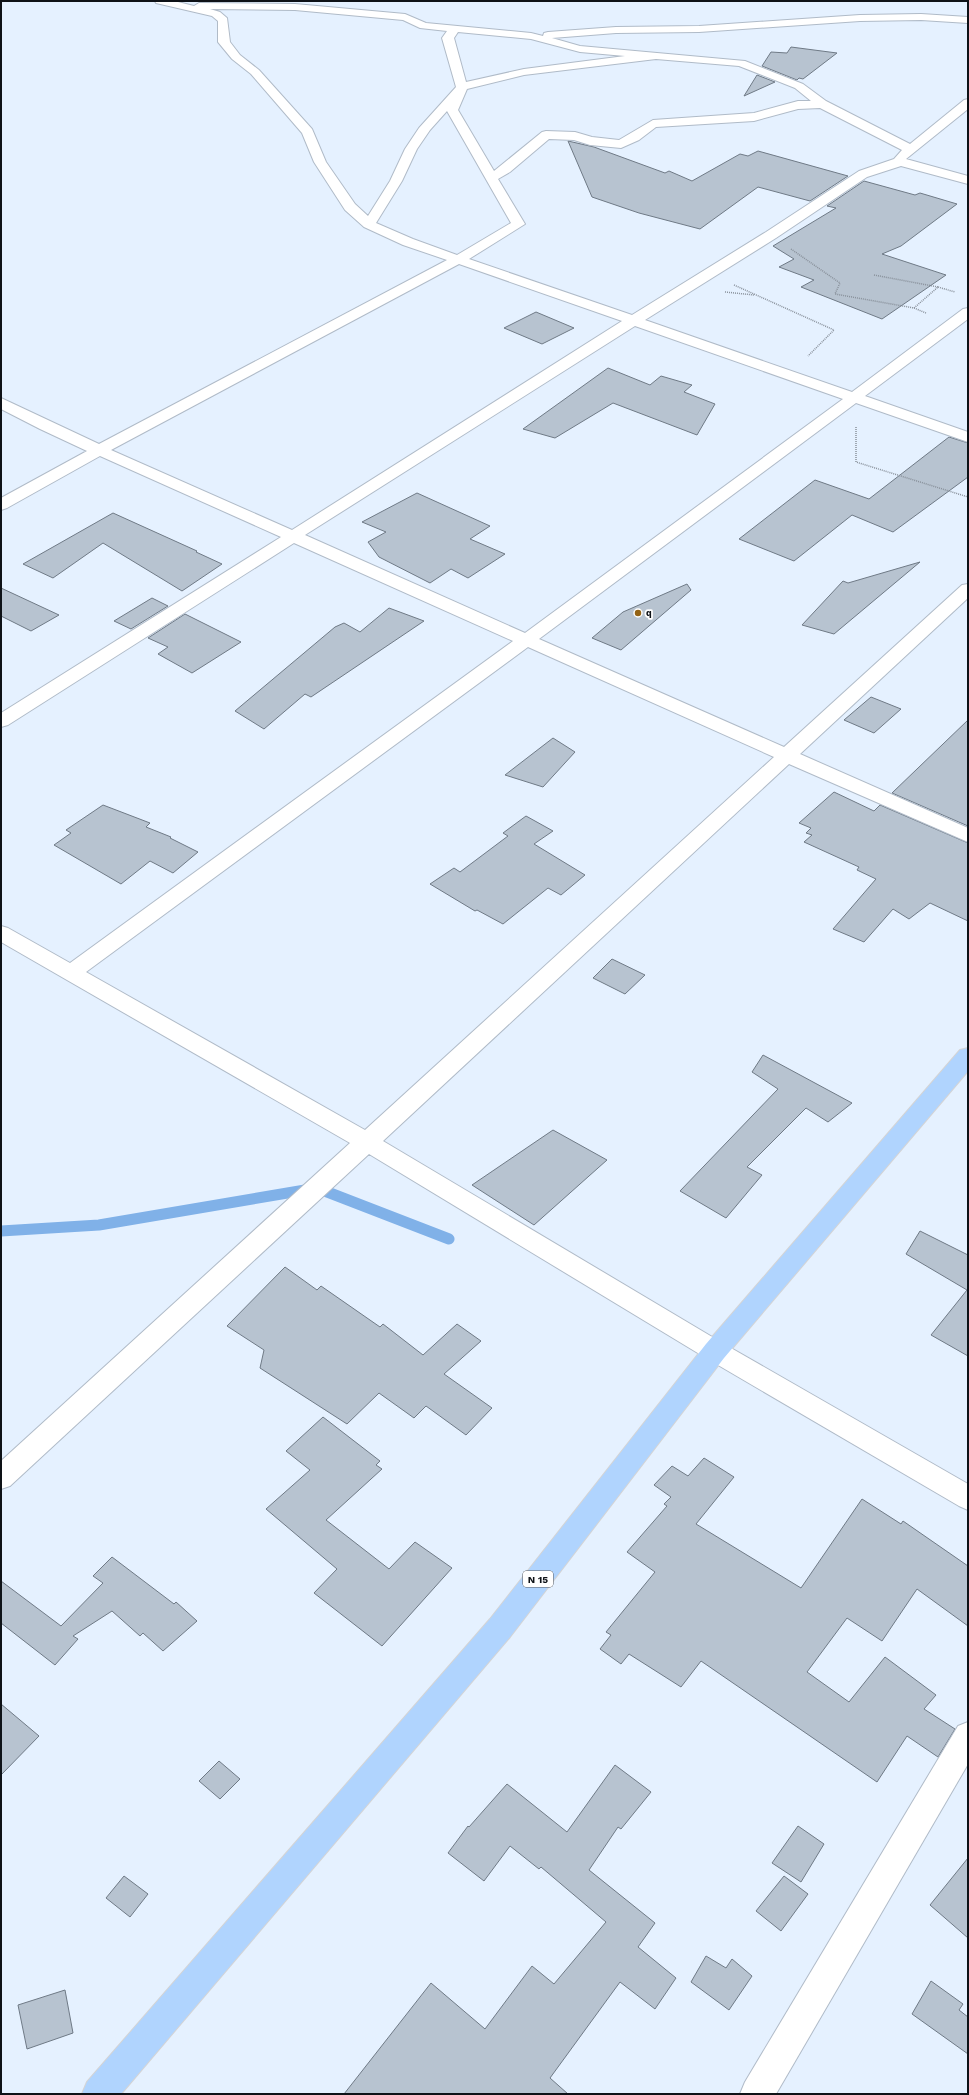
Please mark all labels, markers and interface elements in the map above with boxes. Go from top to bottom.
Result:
marker: q [633,608,643,618]
place label: q [646,608,652,618]
road number: N 15 [523,1571,553,1587]

